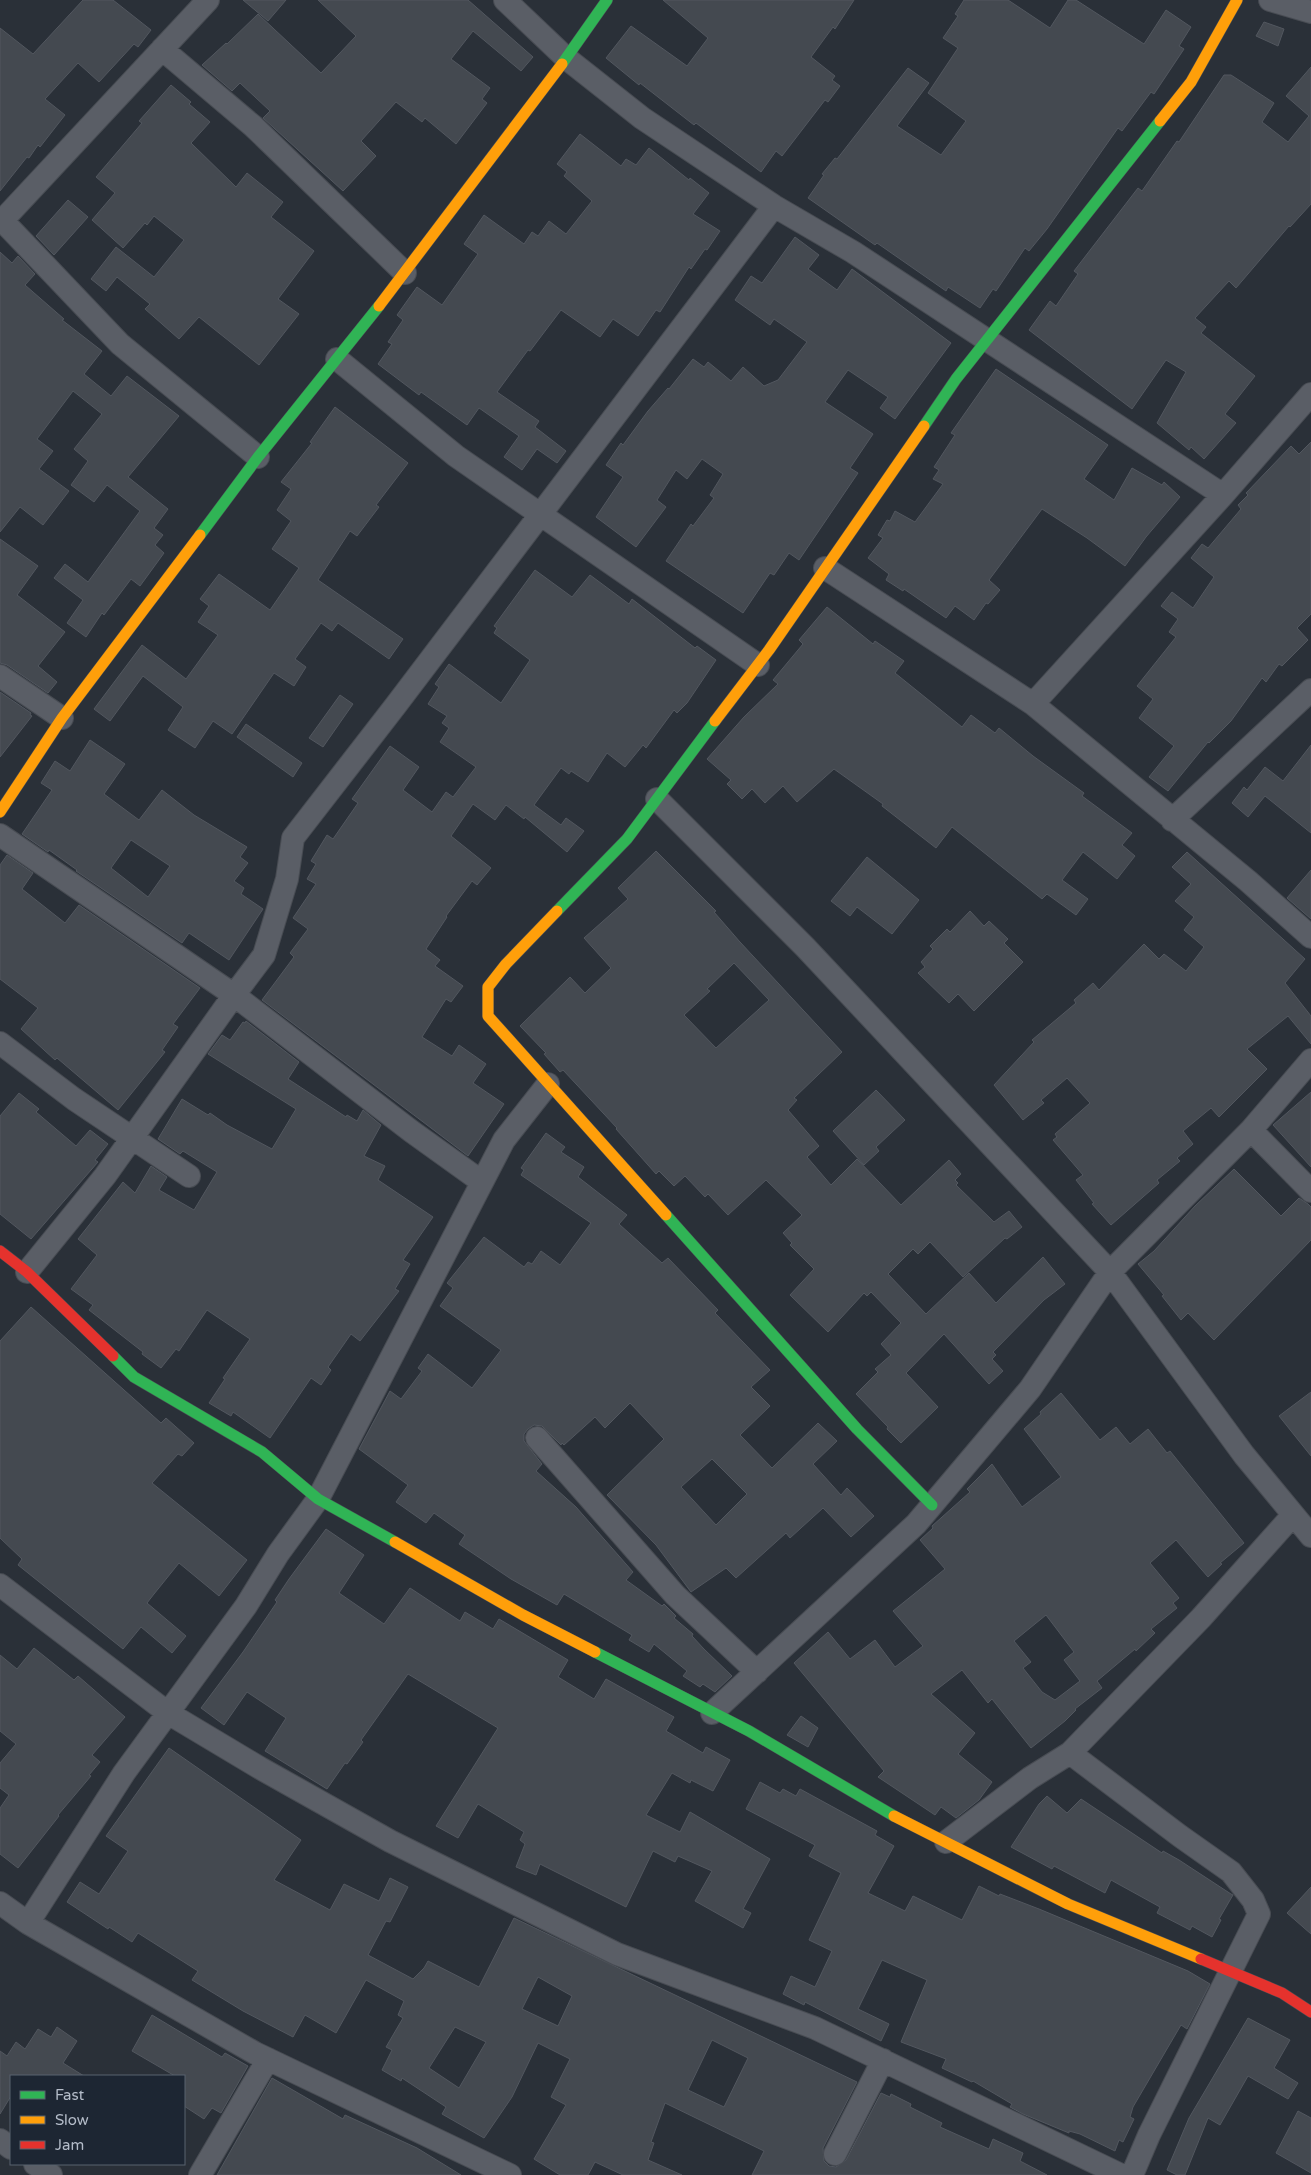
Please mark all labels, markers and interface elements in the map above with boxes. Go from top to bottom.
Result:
legend [10,2075,185,2165]
text: Fast [55,2086,85,2104]
text: Slow [55,2111,89,2129]
text: Jam [55,2136,84,2154]

